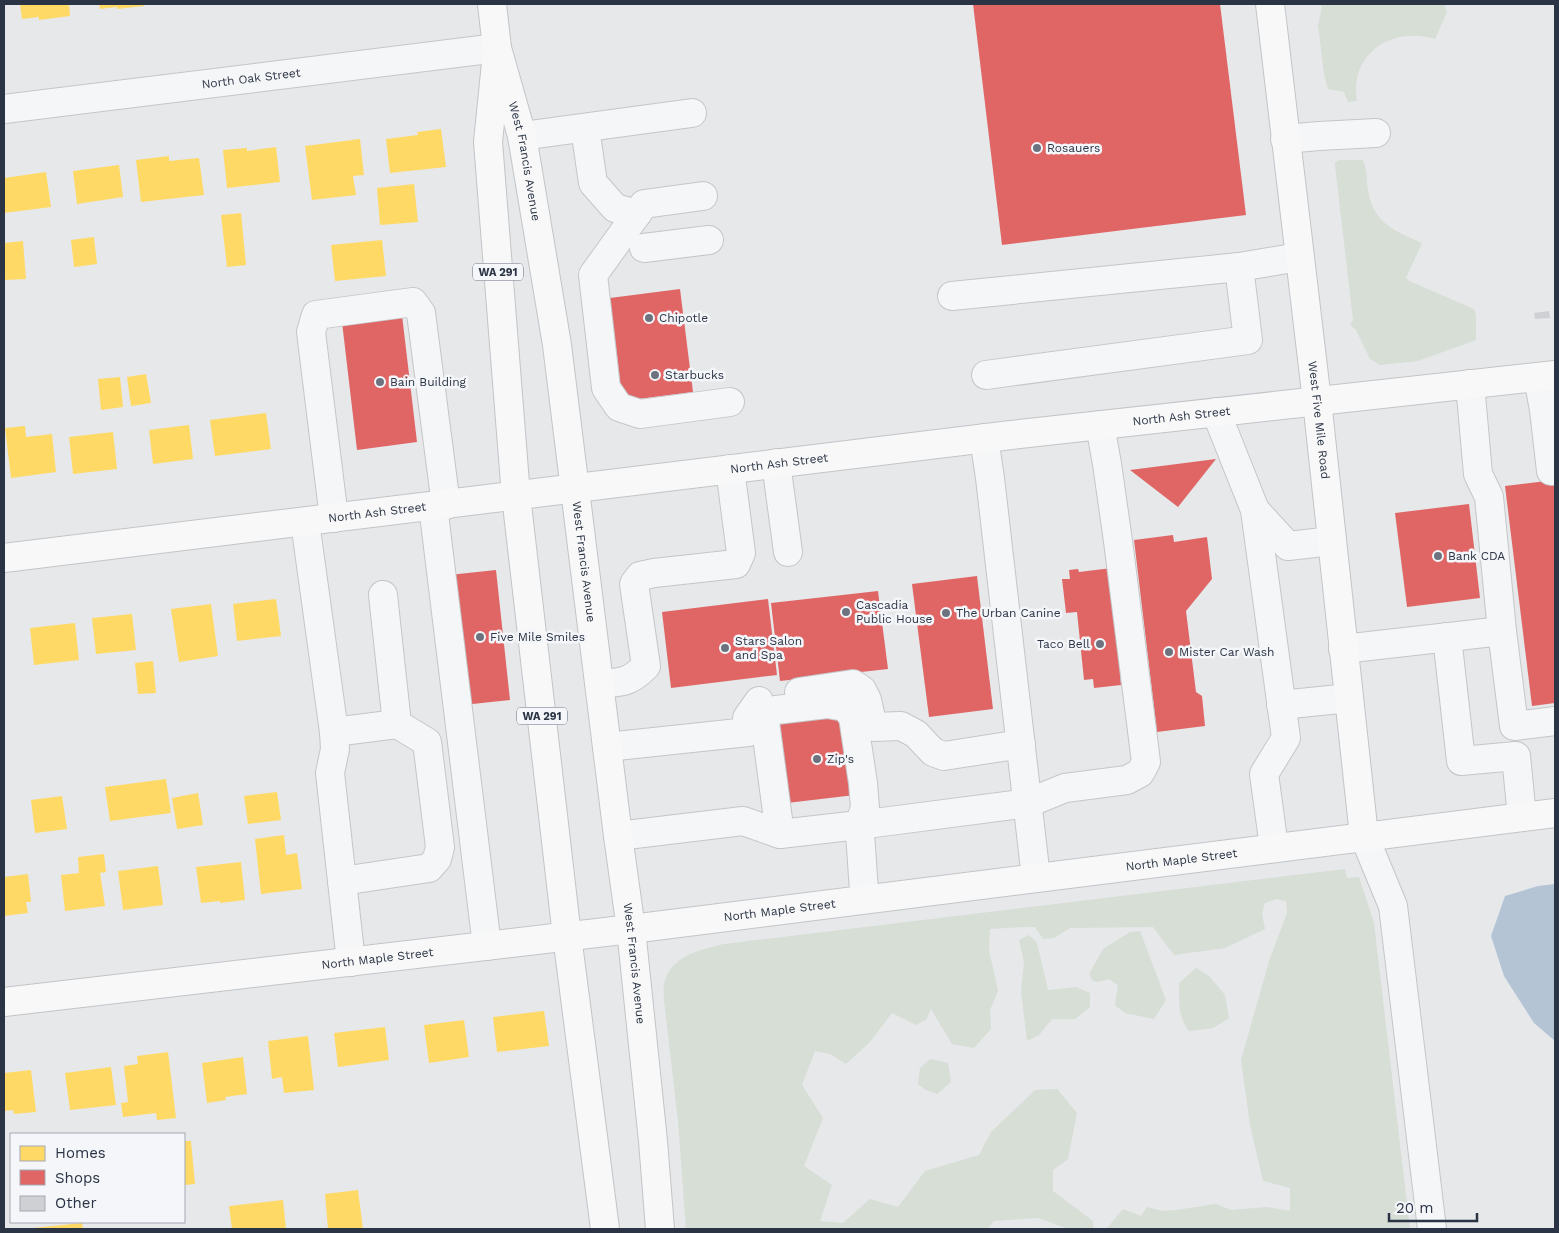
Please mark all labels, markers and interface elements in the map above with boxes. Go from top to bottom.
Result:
street label: North Oak Street [201,65,301,91]
street label: West Francis Avenue [506,100,543,222]
place label: Rosauers [1047,141,1100,155]
marker: Rosauers [1031,142,1043,154]
road number: WA 291 [473,264,523,280]
place label: Chipotle [659,311,708,325]
marker: Chipotle [643,312,655,324]
street label: West Five Mile Road [1305,360,1332,480]
place label: Starbucks [665,368,724,382]
marker: Starbucks [649,369,661,381]
place label: Bain Building [390,375,467,389]
marker: Bain Building [374,376,386,388]
street label: North Ash Street [1132,404,1231,429]
street label: North Ash Street [730,450,829,476]
street label: North Ash Street [328,499,427,525]
street label: West Francis Avenue [569,500,598,623]
place label: Bank CDA [1448,549,1505,563]
marker: Bank CDA [1432,550,1444,562]
place label: Cascadia Public House [856,598,933,626]
marker: Cascadia Public House [840,606,852,618]
place label: The Urban Canine [956,606,1061,620]
marker: The Urban Canine [940,607,952,619]
place label: Five Mile Smiles [490,630,585,644]
marker: Five Mile Smiles [474,631,486,643]
place label: Stars Salon and Spa [735,634,802,662]
place label: Taco Bell [1037,637,1090,651]
marker: Taco Bell [1094,638,1106,650]
marker: Stars Salon and Spa [719,642,731,654]
place label: Mister Car Wash [1179,645,1274,659]
marker: Mister Car Wash [1163,646,1175,658]
road number: WA 291 [517,708,567,724]
place label: Zip's [827,752,854,766]
marker: Zip's [811,753,823,765]
street label: North Maple Street [1125,846,1238,874]
street label: North Maple Street [723,896,836,924]
street label: West Francis Avenue [620,902,648,1025]
street label: North Maple Street [321,945,434,972]
legend [10,1133,185,1223]
text: Homes [55,1144,106,1162]
text: Shops [55,1169,100,1187]
scale bar [1389,1190,1476,1222]
text: Other [55,1194,97,1212]
text: 20 m [1396,1199,1434,1217]

